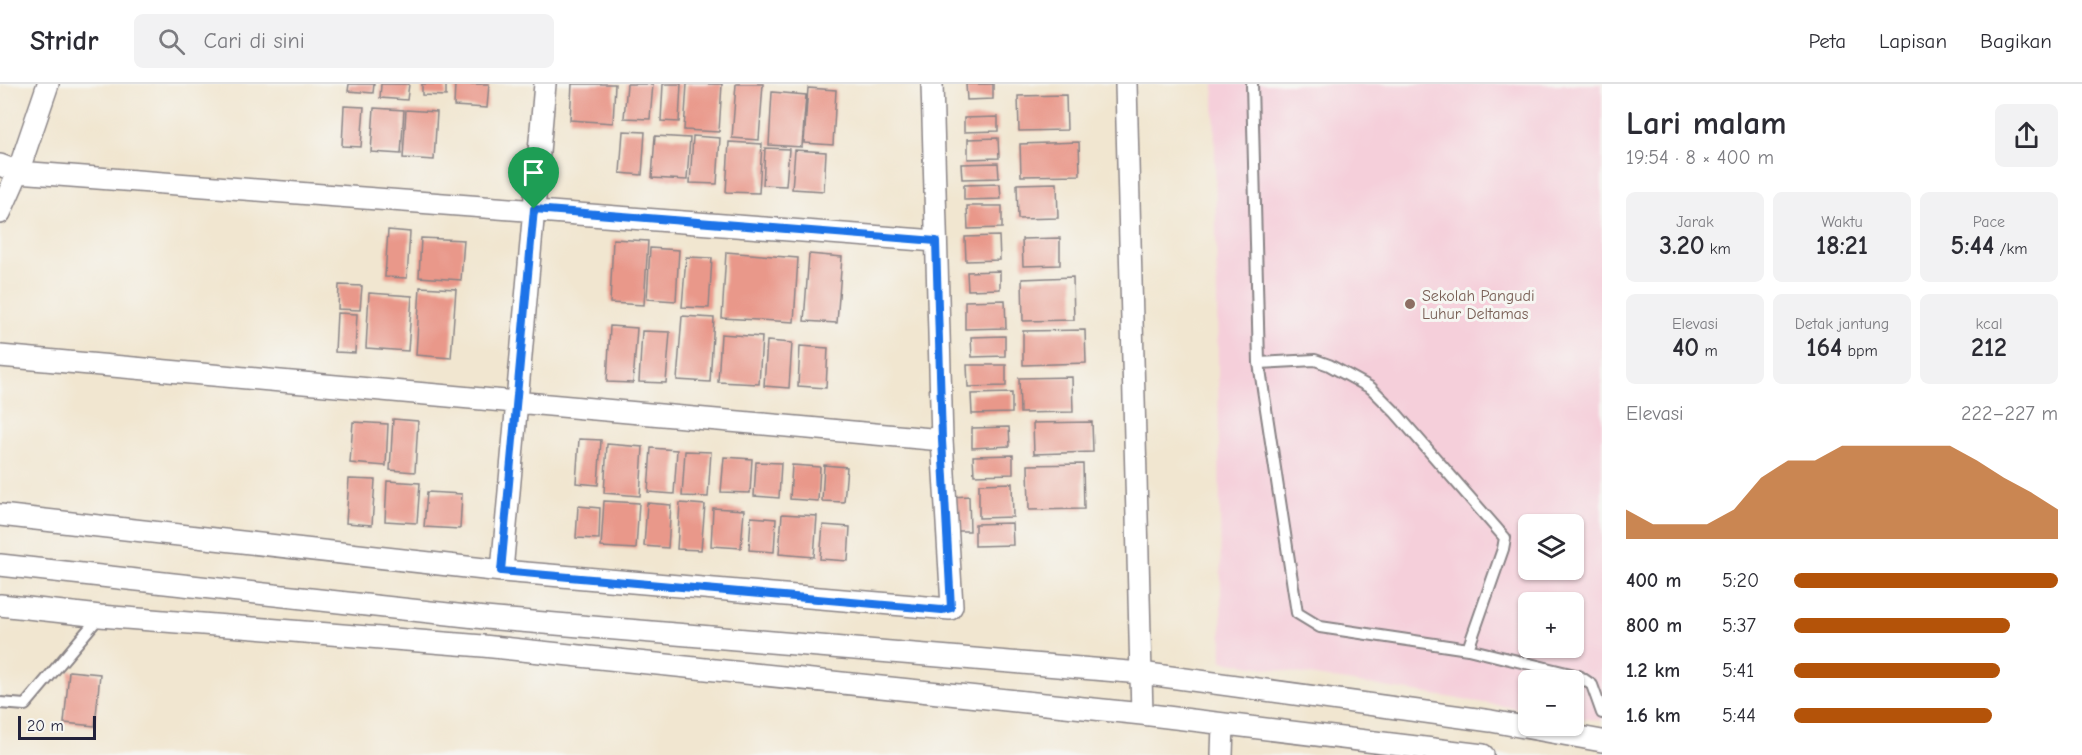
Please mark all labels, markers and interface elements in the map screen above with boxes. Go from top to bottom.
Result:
search box [134,14,554,68]
text: Stridr [30,25,98,57]
icon: search [155,25,188,58]
text: Cari di sini [203,28,305,54]
text: Peta [1808,29,1846,53]
text: Lapisan [1879,29,1947,53]
text: Bagikan [1980,29,2052,53]
text: Lari malam [1626,104,1787,142]
button: share [1995,104,2058,167]
text: 19:54 · 8 × 400 m [1626,146,1774,169]
pin [508,147,559,209]
icon: arrive [517,156,550,189]
text: Jarak [1676,213,1714,231]
text: Waktu [1821,213,1863,231]
text: Pace [1973,213,2005,231]
text: 3.20 [1659,231,1705,261]
text: 18:21 [1816,231,1868,261]
text: 5:44 [1951,231,1994,261]
text: km [1705,240,1731,258]
text: /km [1994,240,2027,258]
place label: Sekolah Pangudi Luhur Deltamas [1422,287,1535,323]
marker: Sekolah Pangudi Luhur Deltamas [1403,297,1417,311]
text: Elevasi [1672,315,1718,333]
text: Detak jantung [1795,315,1889,333]
text: kcal [1976,315,2002,333]
text: 40 [1672,333,1699,363]
text: 164 [1806,333,1842,363]
text: 212 [1971,333,2007,363]
text: m [1699,342,1718,360]
text: bpm [1842,342,1878,360]
text: Elevasi [1626,402,1684,425]
text: 222–227 m [1961,402,2058,425]
map controls [1518,514,1584,736]
button: layers [1518,514,1584,580]
text: 400 m [1626,569,1681,592]
text: 5:20 [1722,569,1759,592]
button: + [1518,592,1584,658]
text: 800 m [1626,614,1682,637]
text: 5:37 [1722,614,1756,637]
text: 1.2 km [1626,659,1680,682]
text: 5:41 [1722,659,1754,682]
button: − [1518,670,1584,736]
text: 1.6 km [1626,704,1681,727]
text: 5:44 [1722,704,1756,727]
scale bar [18,713,96,740]
text: 20 m [27,717,64,735]

